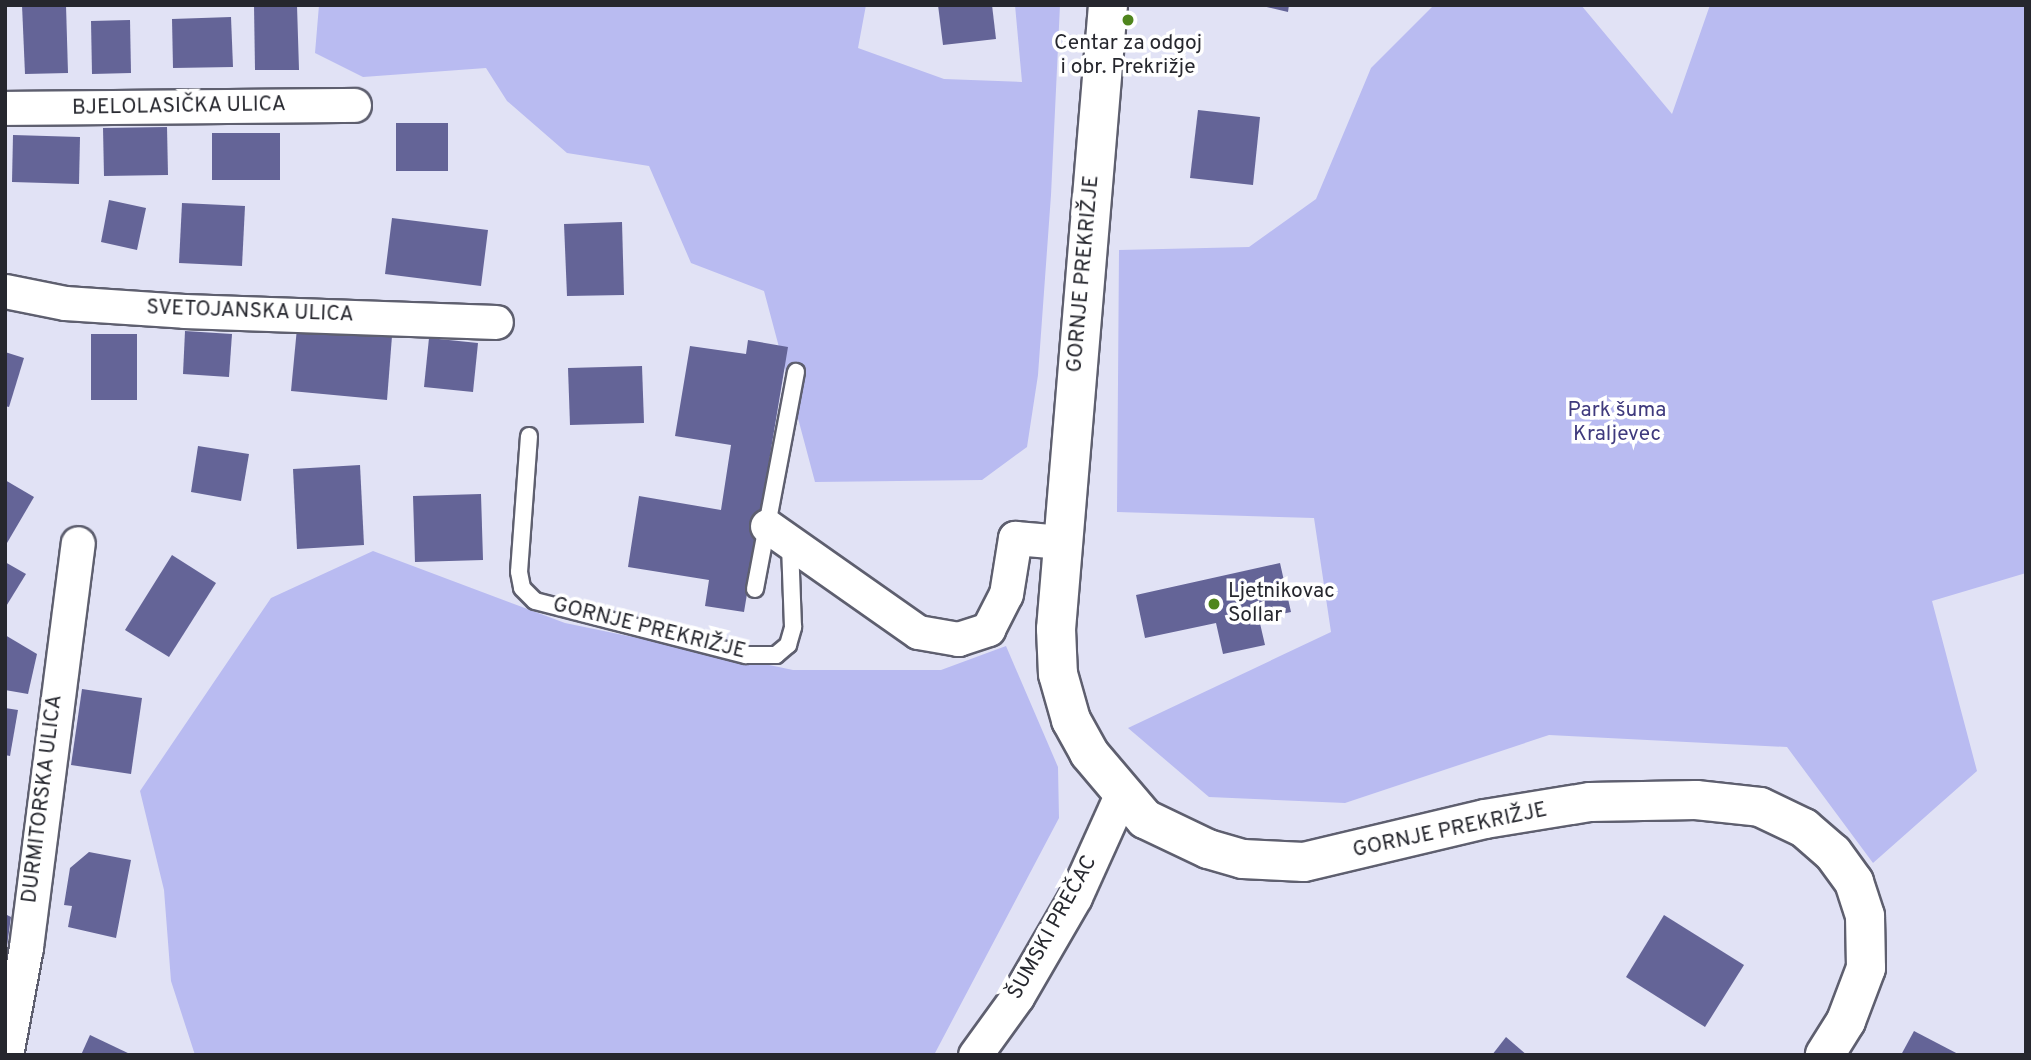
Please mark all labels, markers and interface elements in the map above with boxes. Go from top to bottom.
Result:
marker: Centar za odgoj i obr. Prekrižje [1120,12,1136,28]
place label: Centar za odgoj i obr. Prekrižje [1054,31,1202,81]
street label: BJELOLASIČKA ULICA [71,93,287,121]
street label: GORNJE PREKRIŽJE [1063,174,1105,374]
street label: SVETOJANSKA ULICA [146,296,354,328]
park label: Park šuma Kraljevec [1568,398,1666,448]
place label: Ljetnikovac Sollar [1228,579,1335,629]
street label: GORNJE PREKRIŽJE [550,593,748,665]
marker: Ljetnikovac Sollar [1206,596,1222,612]
street label: DURMITORSKA ULICA [18,693,68,905]
street label: GORNJE PREKRIŽJE [1351,798,1549,864]
street label: ŠUMSKI PREČAC [1003,852,1103,1004]

